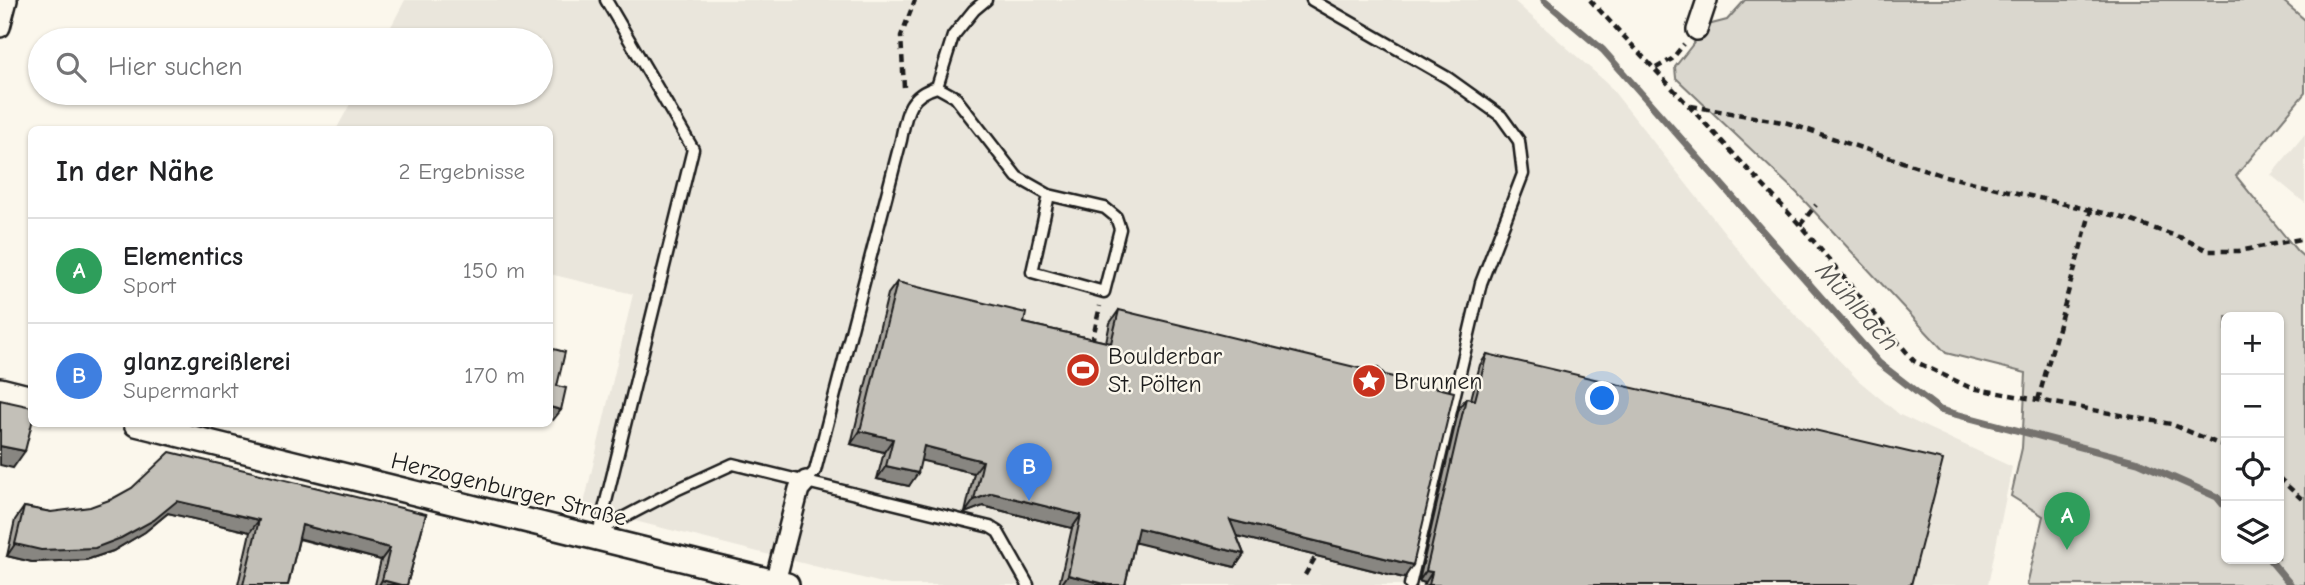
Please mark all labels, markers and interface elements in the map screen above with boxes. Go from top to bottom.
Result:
search box [28,28,553,105]
icon: search [52,48,90,86]
text: Hier suchen [108,52,243,82]
text: In der Nähe [56,154,214,189]
text: 2 Ergebnisse [398,158,525,185]
text: Elementics [123,242,243,272]
water label: Mühlbach [1809,255,1905,357]
text: A [73,257,85,284]
text: 150 m [463,257,525,284]
text: Sport [123,272,176,299]
map controls [2221,312,2284,564]
button: + [2221,312,2284,375]
place label: Boulderbar St. Pölten [1108,342,1223,398]
text: glanz.greißlerei [123,347,291,377]
sports icon: Boulderbar St. Pölten [1064,351,1102,389]
text: B [72,362,86,389]
text: 170 m [464,362,525,389]
place icon: Brunnen [1350,362,1388,400]
place label: Brunnen [1394,367,1483,395]
button: − [2221,375,2284,438]
text: Supermarkt [123,377,238,404]
your location [1585,381,1619,415]
button: locate [2221,438,2284,501]
pin: B [1006,443,1052,501]
street label: Herzogenburger Straße [388,446,630,532]
pin: A [2044,492,2090,550]
button: layers [2221,501,2284,564]

